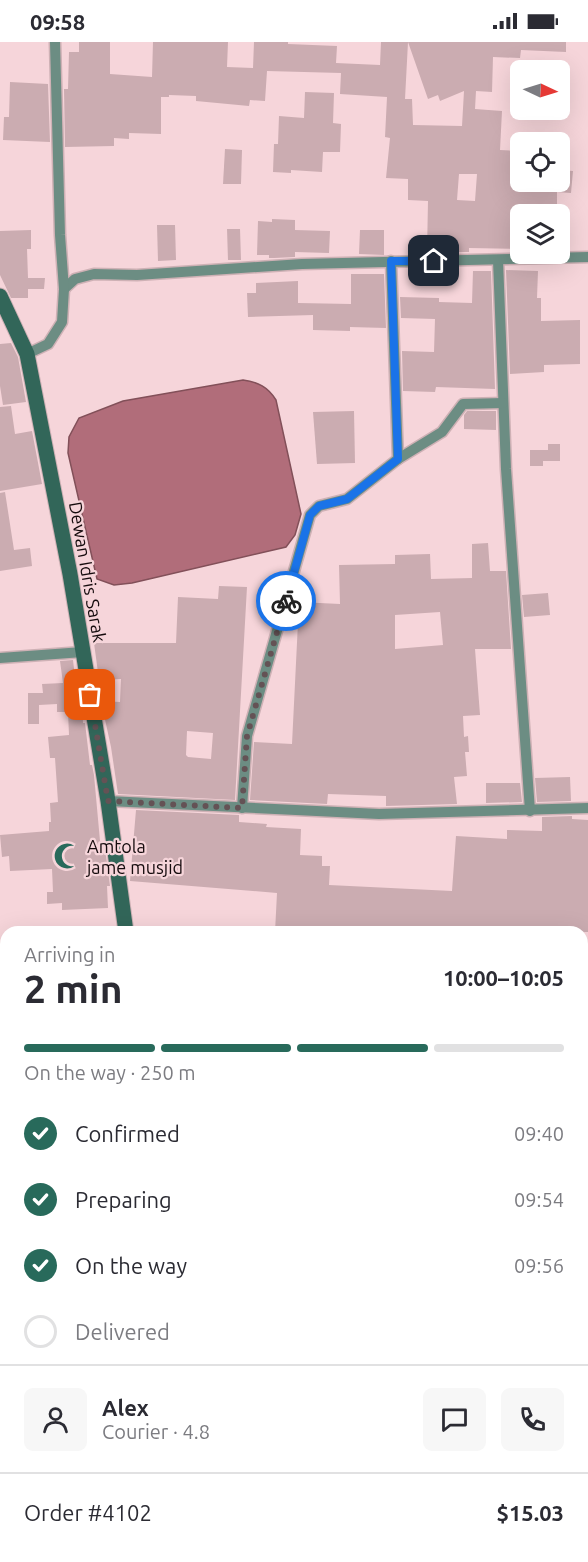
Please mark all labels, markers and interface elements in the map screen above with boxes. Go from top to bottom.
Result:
text: 09:58 [30,9,85,34]
north arrow [510,60,570,120]
map controls [510,60,570,264]
button: locate [510,132,570,192]
button: layers [510,204,570,264]
pin [408,235,459,286]
icon: home [417,244,450,277]
street label: Dewan Idris Sarak [66,500,110,644]
courier [256,571,316,631]
icon: bike [270,585,303,618]
pin [64,669,115,720]
icon: bag [73,678,106,711]
place label: Amtola jame musjid [85,836,183,877]
mosque icon: Amtola jame musjid [52,841,82,871]
text: Arriving in [24,943,115,966]
text: 10:00–10:05 [443,965,564,990]
text: 2 min [24,967,123,1010]
text: On the way · 250 m [24,1061,196,1084]
icon: check [24,1117,57,1150]
text: Confirmed [75,1121,180,1146]
text: 09:40 [514,1122,564,1145]
icon: check [24,1183,57,1216]
text: Preparing [75,1187,172,1212]
text: 09:54 [514,1188,564,1211]
icon: check [24,1249,57,1282]
text: On the way [75,1253,187,1278]
text: 09:56 [514,1254,564,1277]
text: Delivered [75,1319,170,1344]
button: person [24,1388,87,1451]
button: chat [423,1388,486,1451]
button: phone [501,1388,564,1451]
text: Alex [102,1395,149,1420]
text: Courier · 4.8 [102,1420,210,1443]
text: Order #4102 [24,1500,152,1525]
text: $15.03 [497,1500,564,1525]

